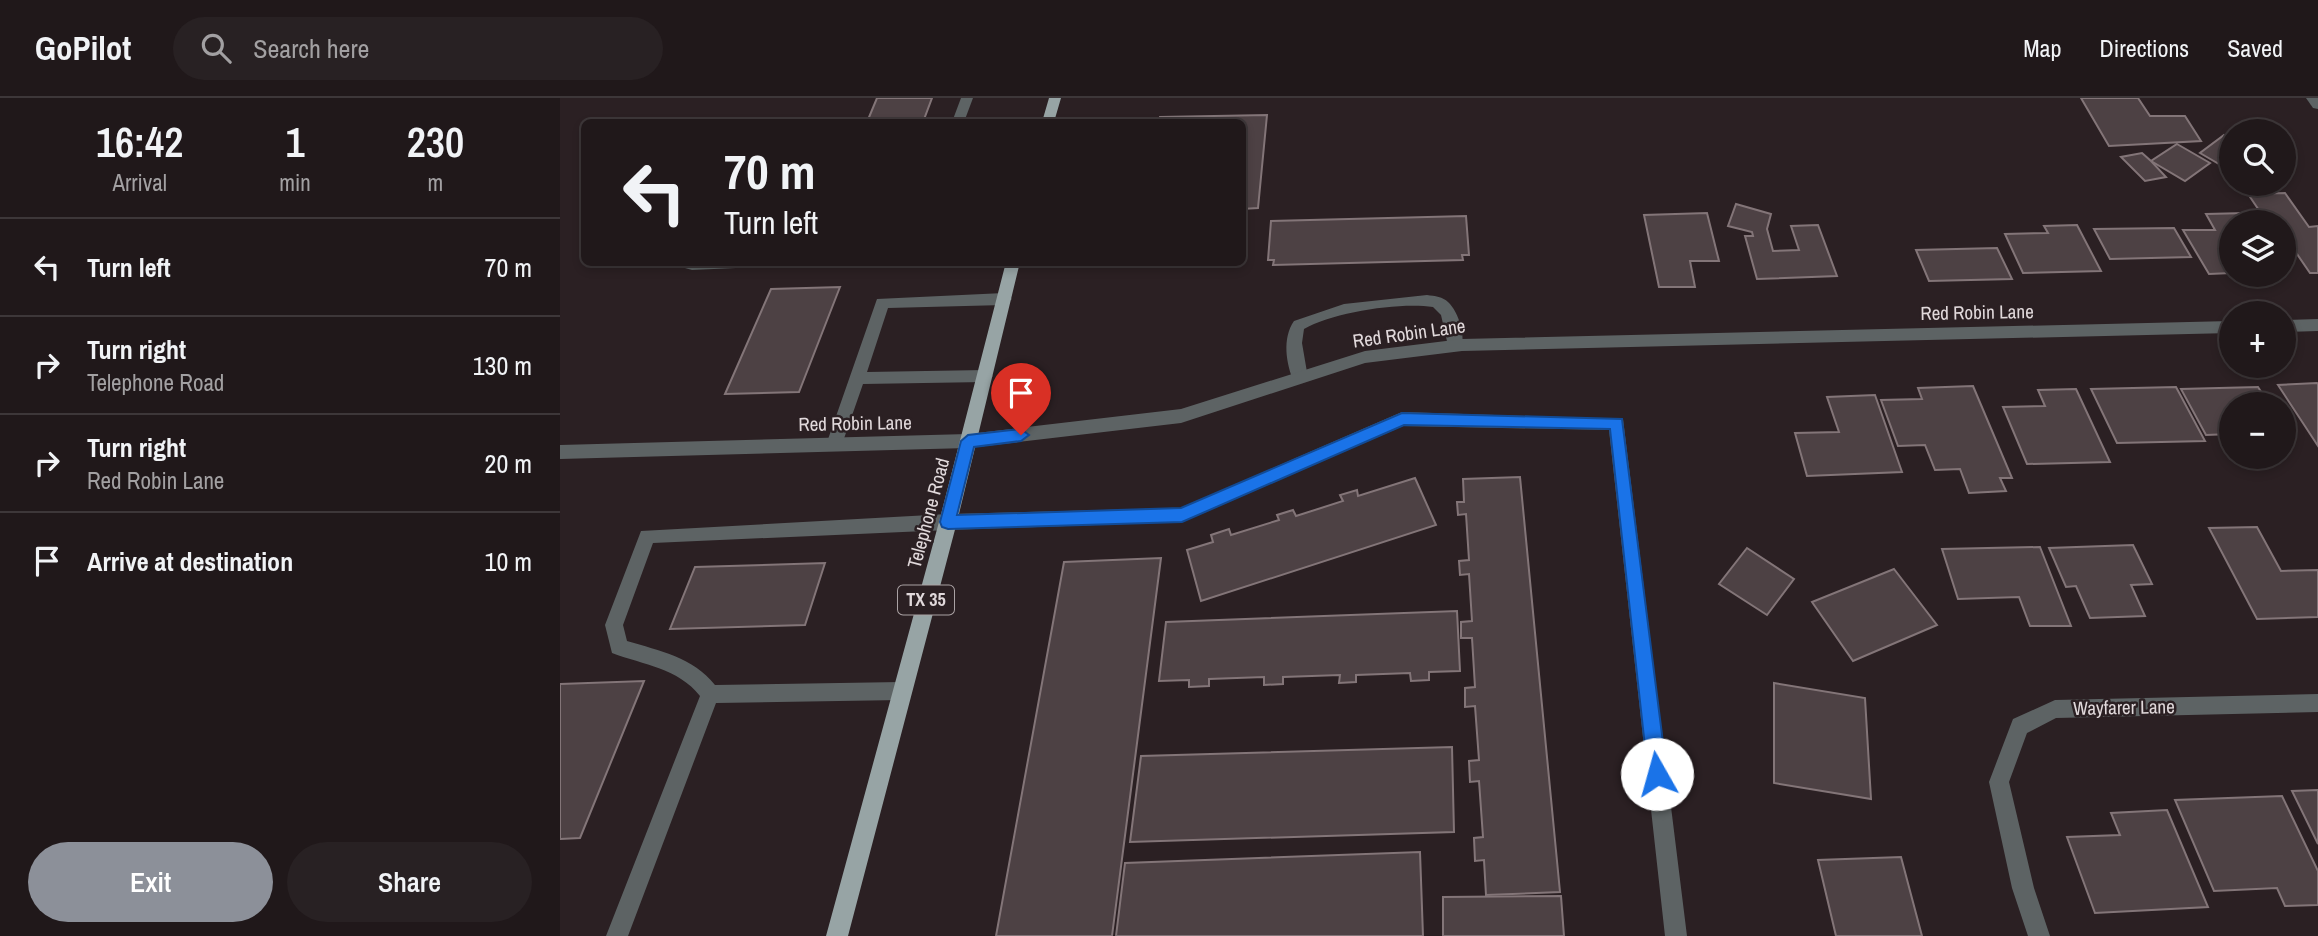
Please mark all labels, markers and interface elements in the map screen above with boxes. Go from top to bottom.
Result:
search box [173,17,663,80]
text: GoPilot [35,26,131,70]
icon: search [197,29,235,67]
text: Search here [253,31,369,66]
text: Map [2023,32,2061,64]
text: Directions [2099,32,2189,64]
text: Saved [2227,32,2283,64]
text: 16:42 [96,114,183,170]
text: 1 [285,114,305,170]
text: 230 [407,114,464,170]
map controls [2219,119,2296,469]
button: search [2219,119,2296,196]
text: 70 m [724,138,816,204]
icon: left [609,147,700,238]
text: Arrival [112,167,167,198]
text: min [279,167,311,198]
text: m [428,167,443,198]
text: Turn left [724,201,818,244]
button: layers [2219,210,2296,287]
icon: left [28,248,66,286]
text: Turn left [87,250,171,285]
text: 70 m [485,250,532,285]
street label: Red Robin Lane [1920,298,2034,326]
button: + [2219,301,2296,378]
street label: Red Robin Lane [1351,312,1467,354]
text: Turn right [87,332,186,367]
icon: right [28,346,66,384]
text: 130 m [473,348,532,383]
pin [991,363,1051,435]
text: Telephone Road [87,367,224,398]
icon: arrive [1002,374,1040,412]
button: − [2219,392,2296,469]
street label: Red Robin Lane [798,409,912,437]
text: Turn right [87,430,186,465]
icon: right [28,444,66,482]
text: 20 m [485,446,532,481]
street label: Telephone Road [901,455,955,571]
text: Red Robin Lane [87,465,224,496]
icon: arrive [28,542,66,580]
text: Arrive at destination [87,544,293,579]
text: 10 m [485,544,532,579]
road number: TX 35 [898,586,954,614]
street label: Wayfarer Lane [2073,693,2175,721]
position arrow [1620,737,1694,811]
button: Exit [28,842,273,922]
button: Share [287,842,532,922]

